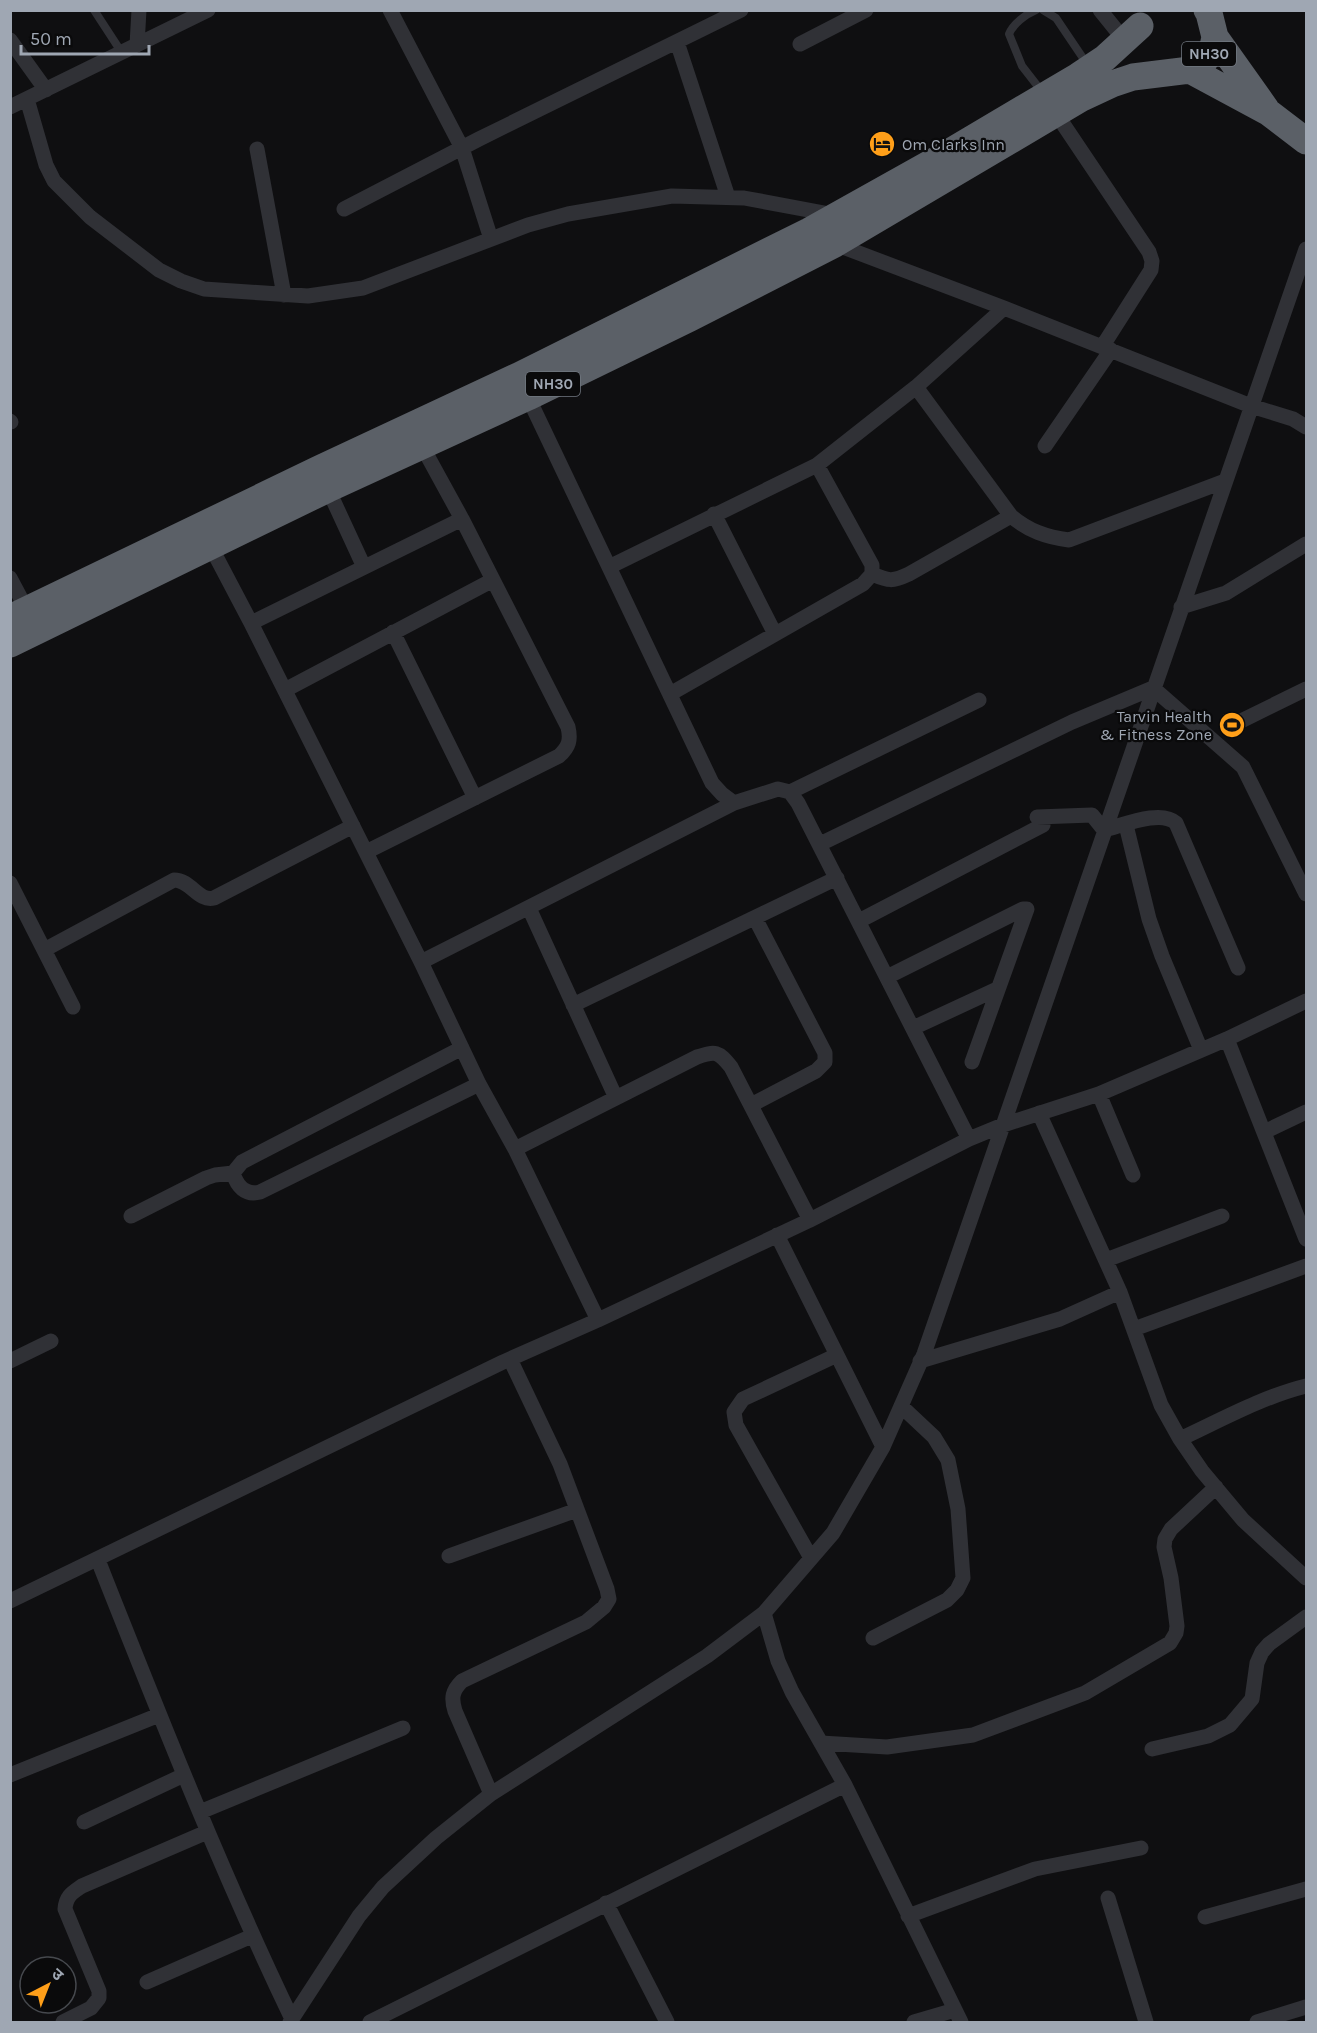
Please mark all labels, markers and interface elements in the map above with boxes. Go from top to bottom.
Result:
scale bar [21,18,148,56]
text: 50 m [30,28,72,50]
road number: NH30 [1182,42,1236,66]
hotel icon: Om Clarks Inn [867,129,897,159]
place label: Om Clarks Inn [902,135,1005,154]
road number: NH30 [526,372,580,396]
place label: Tarvin Health & Fitness Zone [1100,707,1212,744]
sports icon: Tarvin Health & Fitness Zone [1217,710,1247,740]
north arrow [18,1955,78,2015]
text: उ [48,1964,68,1985]

